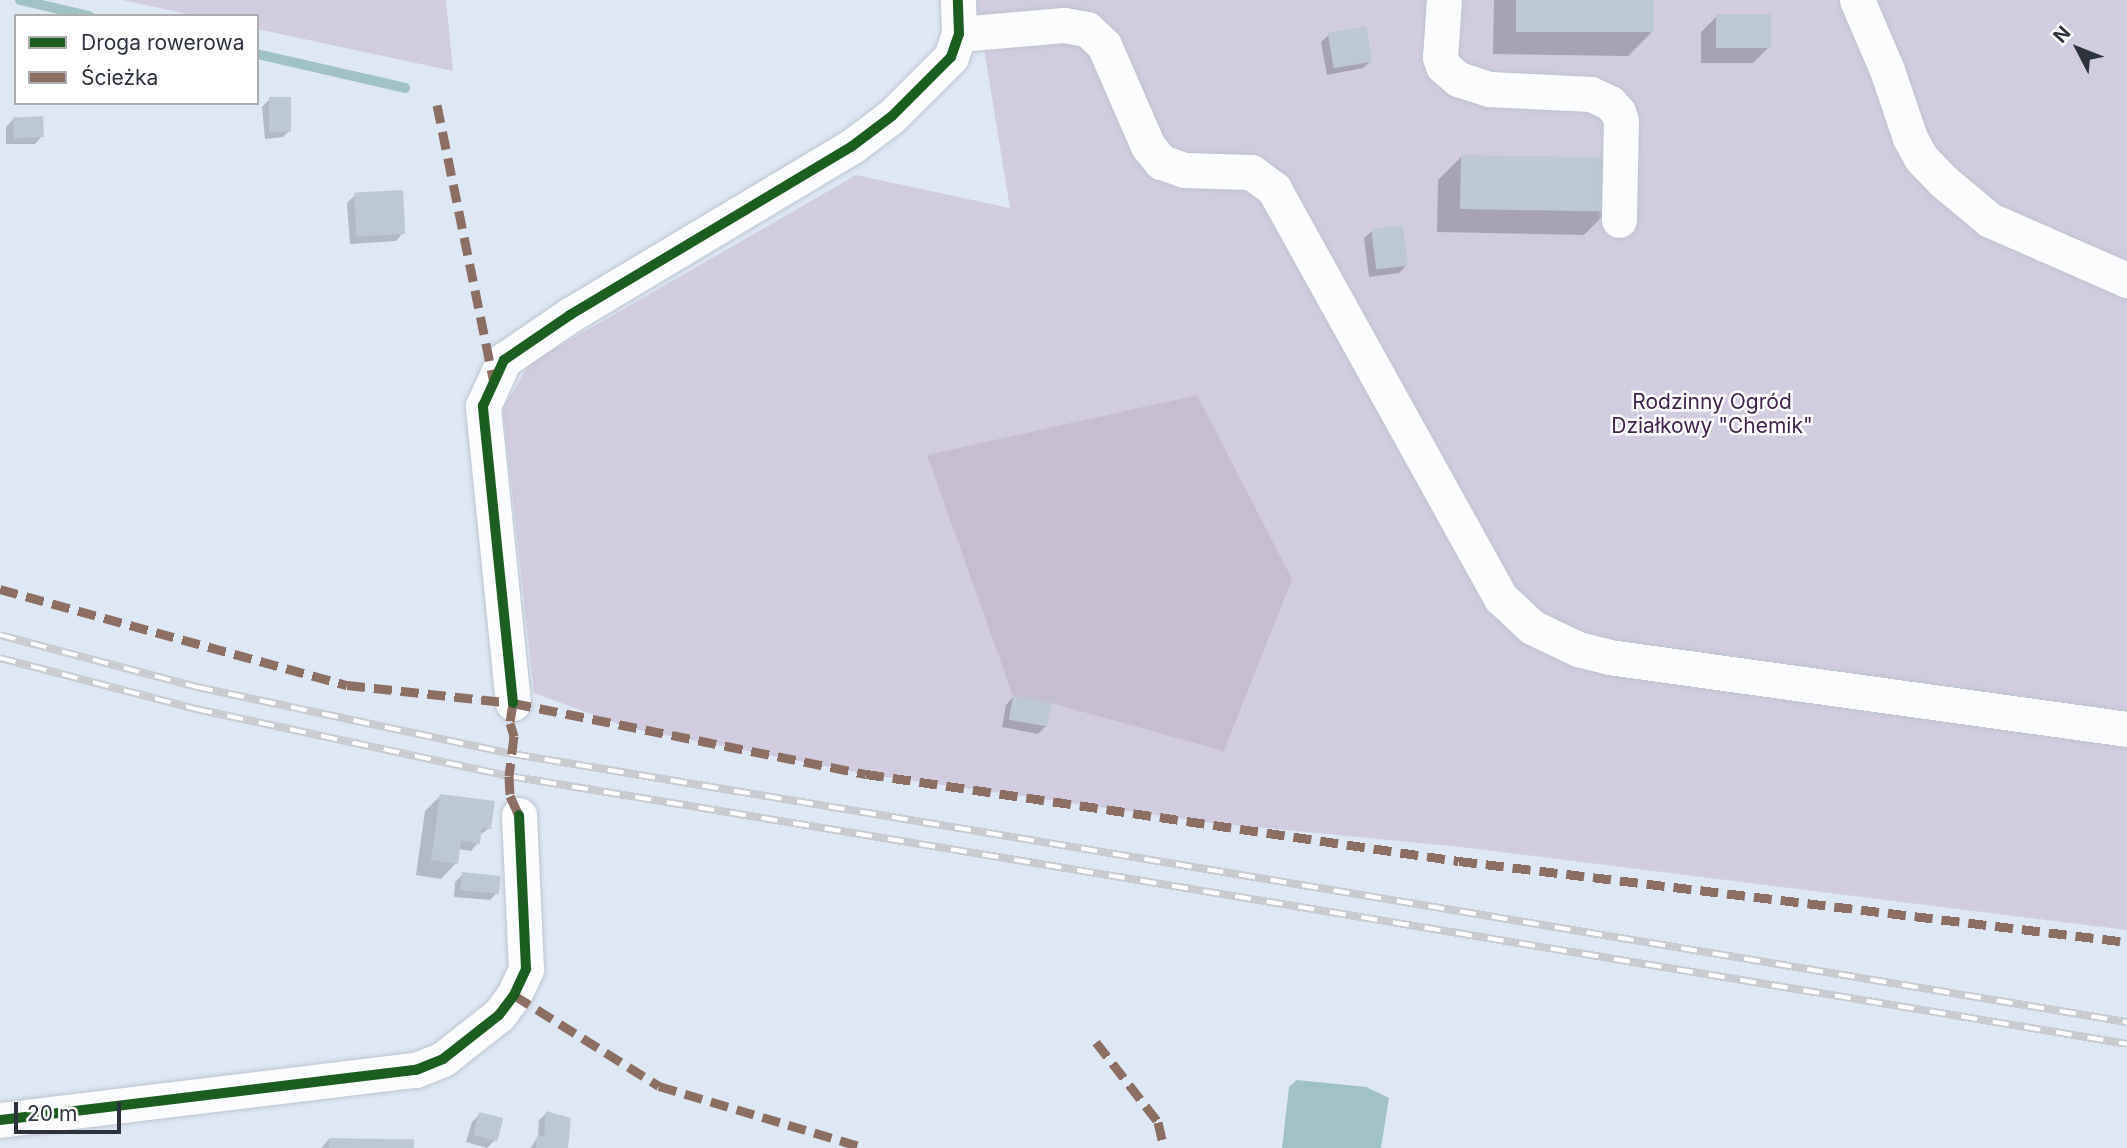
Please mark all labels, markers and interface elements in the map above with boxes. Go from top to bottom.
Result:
legend [14,14,259,105]
north arrow [2043,14,2113,84]
text: N [2049,22,2075,48]
text: Droga rowerowa [81,30,244,55]
text: Ścieżka [81,65,158,90]
park label: Rodzinny Ogród Działkowy "Chemik" [1611,389,1813,439]
scale bar [18,1088,124,1132]
text: 20 m [27,1101,77,1126]

